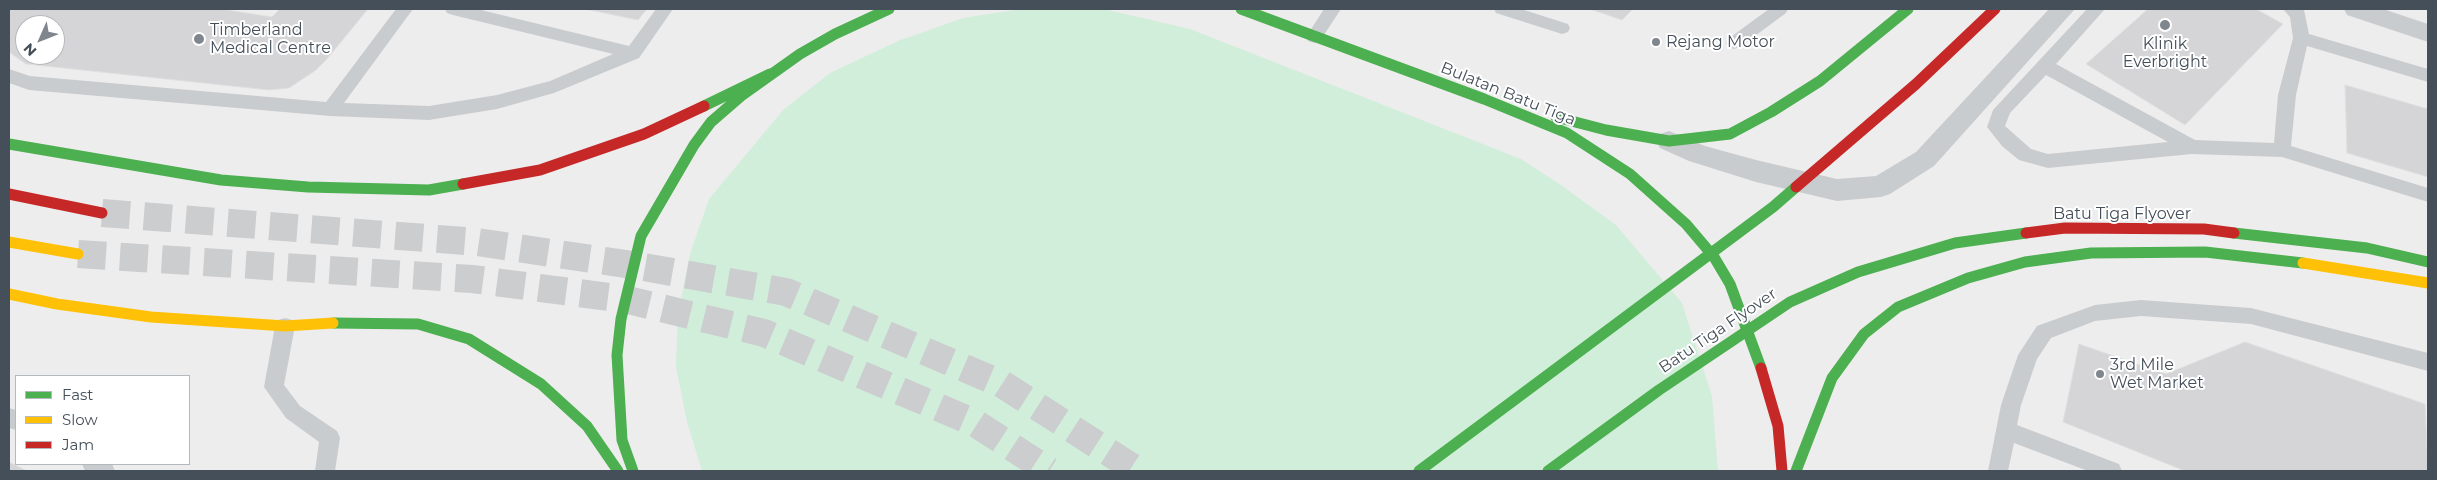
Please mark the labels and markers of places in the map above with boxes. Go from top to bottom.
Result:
marker: Klinik Everbright [2158,18,2172,32]
place label: Timberland Medical Centre [210,20,331,58]
marker: Timberland Medical Centre [192,32,206,46]
place label: Rejang Motor [1666,32,1775,52]
place label: Klinik Everbright [2123,34,2207,72]
marker: Rejang Motor [1650,36,1662,48]
place label: 3rd Mile Wet Market [2110,355,2204,393]
marker: 3rd Mile Wet Market [2094,368,2106,380]

